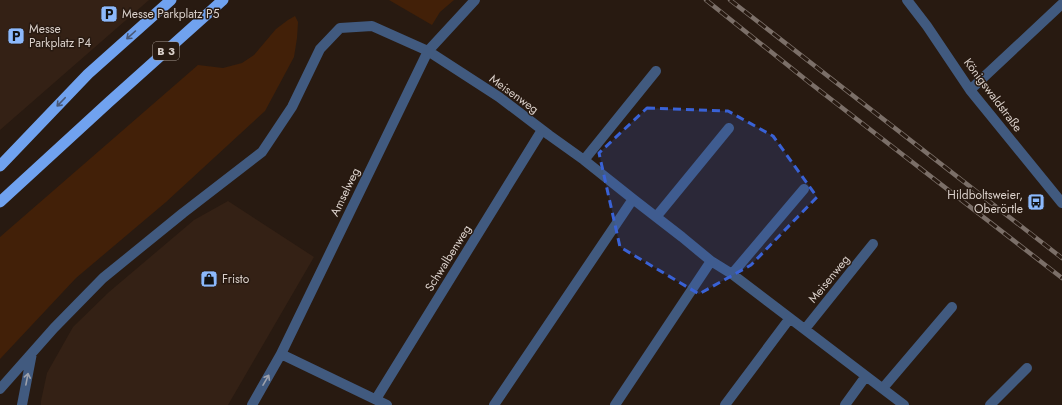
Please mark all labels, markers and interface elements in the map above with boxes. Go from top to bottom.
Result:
parking icon: Messe Parkplatz P5 [99,4,119,24]
place label: Messe Parkplatz P5 [122,5,220,23]
place label: Messe Parkplatz P4 [29,20,91,52]
parking icon: Messe Parkplatz P4 [6,26,26,46]
one-way arrow [126,31,136,40]
road number: B 3 [153,42,179,60]
street label: Königswaldstraße [959,54,1027,136]
street label: Meisenweg [486,70,542,118]
one-way arrow [56,97,65,107]
street label: Amselweg [325,165,365,219]
place label: Hildboltsweier, Oberörtle [947,186,1023,218]
bus stop icon: Hildboltsweier, Oberörtle [1026,192,1046,212]
street label: Schwalbenweg [420,221,476,295]
street label: Meisenweg [804,251,854,307]
shop icon: Fristo [199,269,219,289]
place label: Fristo [222,270,250,288]
one-way arrow [24,373,32,386]
one-way arrow [263,374,271,386]

